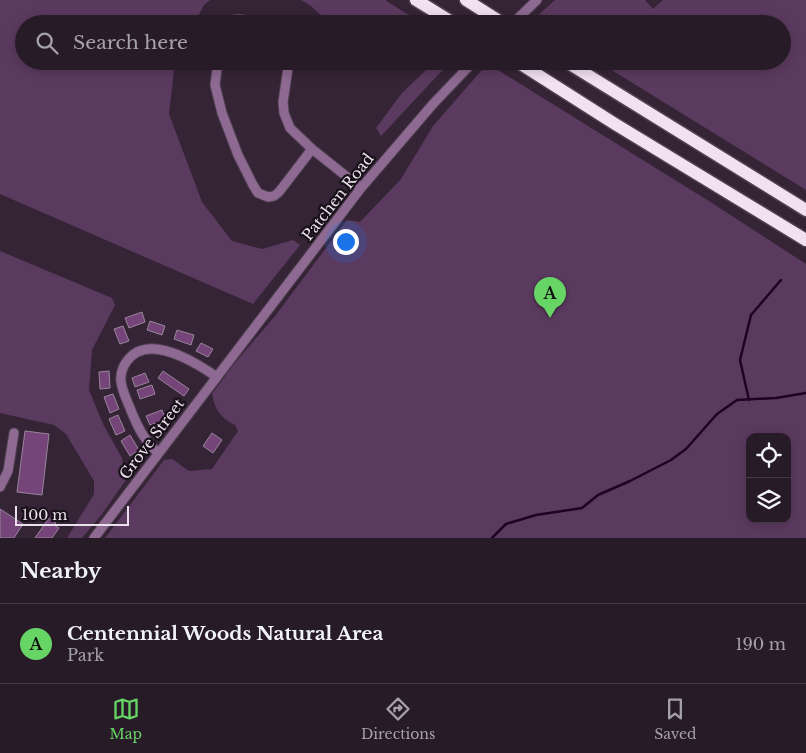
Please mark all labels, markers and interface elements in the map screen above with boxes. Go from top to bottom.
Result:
search box [15,15,791,70]
icon: search [33,29,61,57]
text: Search here [73,31,188,54]
street label: Patchen Road [298,149,378,244]
your location [333,229,359,255]
pin: A [534,277,566,318]
street label: Grove Street [115,394,188,483]
map controls [746,433,791,523]
button: locate [746,433,791,478]
button: layers [746,478,791,523]
scale bar [15,503,129,526]
text: 100 m [22,506,67,524]
text: Nearby [20,558,101,584]
text: Centennial Woods Natural Area [67,622,383,645]
text: A [30,634,42,654]
text: 190 m [735,634,786,654]
text: Park [67,645,104,665]
tab: Map [109,695,142,743]
tab: Directions [361,695,435,743]
tab: Saved [654,695,697,743]

